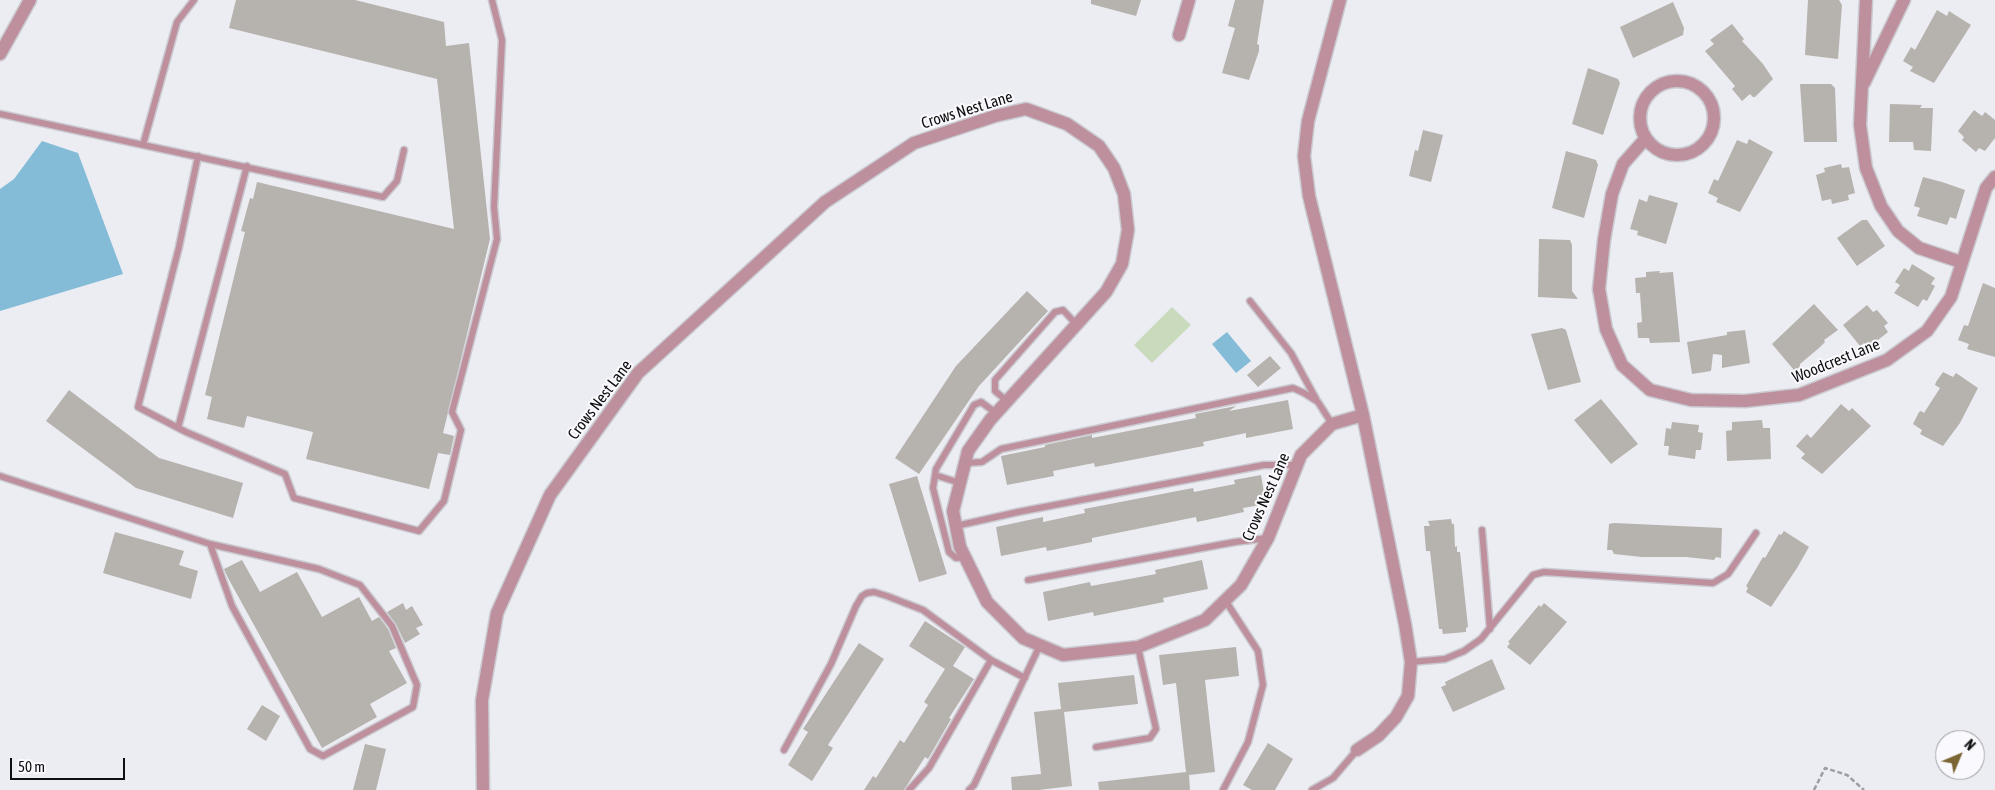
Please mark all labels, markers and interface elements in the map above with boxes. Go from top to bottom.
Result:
street label: Crows Nest Lane [919,87,1015,133]
street label: Woodcrest Lane [1789,335,1883,387]
street label: Crows Nest Lane [564,356,636,444]
street label: Crows Nest Lane [1238,450,1294,544]
north arrow [1935,730,1985,780]
text: N [1961,737,1978,754]
scale bar [12,748,128,780]
text: 50 m [18,758,45,775]

